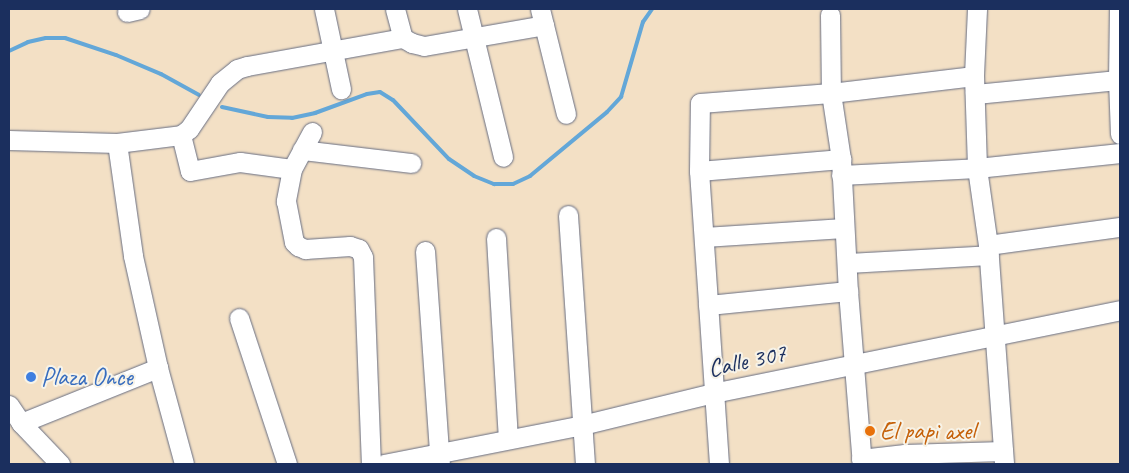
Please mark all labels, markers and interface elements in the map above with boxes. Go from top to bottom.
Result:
street label: Calle 307 [705,338,789,384]
place label: Plaza Once [41,362,132,392]
marker: Plaza Once [25,371,37,383]
place label: El papi axel [880,416,976,446]
marker: El papi axel [864,425,876,437]

